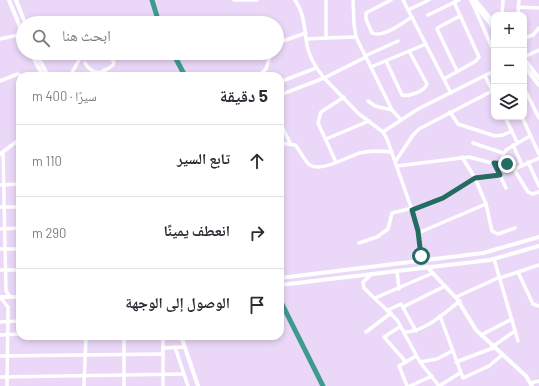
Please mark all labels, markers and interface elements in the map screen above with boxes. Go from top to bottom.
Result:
map controls [491,12,527,120]
button: + [491,12,527,48]
search box [16,16,284,60]
text: ابحث هنا [62,26,111,44]
icon: search [30,27,52,49]
button: − [491,48,527,84]
button: layers [491,84,527,120]
text: 5 دقيقة [220,85,268,105]
text: سيرًا · 400 m [32,88,97,104]
text: تابع السير [177,149,230,167]
icon: ahead [246,150,268,172]
text: 110 m [32,153,62,169]
route end [498,155,516,173]
text: انعطف يمينًا [163,221,230,239]
icon: right [246,222,268,244]
text: 290 m [32,225,66,241]
route start [412,247,430,265]
text: الوصول إلى الوجهة [125,293,230,311]
icon: arrive [246,294,268,316]

